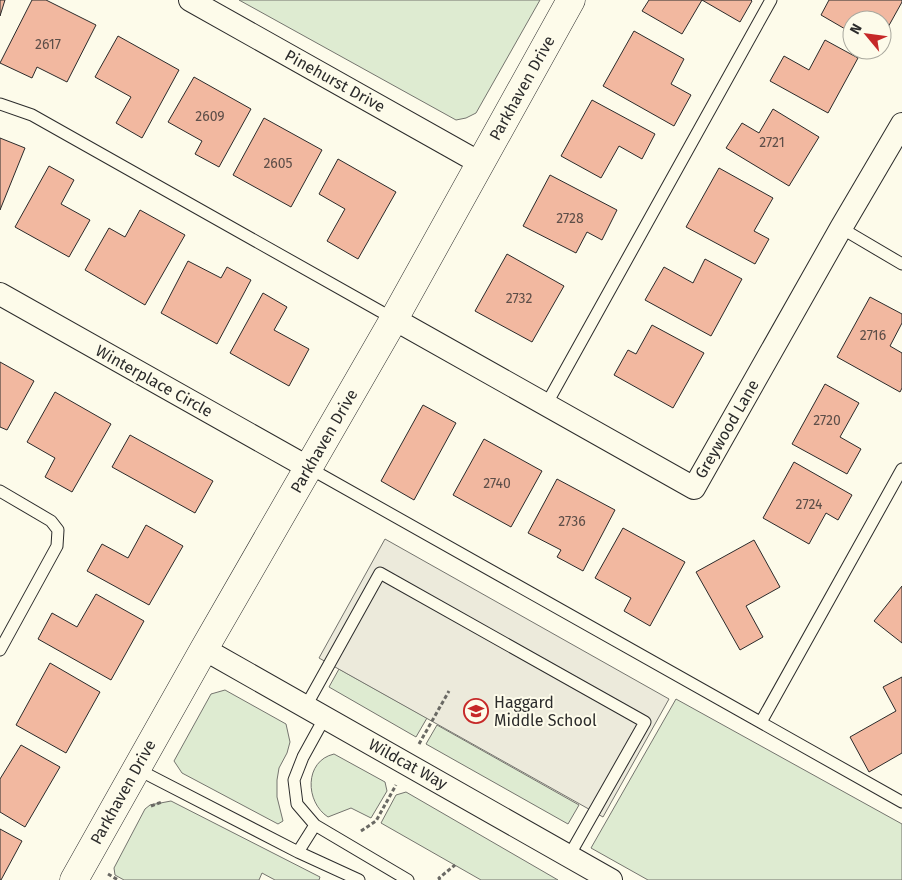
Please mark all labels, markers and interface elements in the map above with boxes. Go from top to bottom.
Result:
north arrow [842,10,892,60]
text: N [846,21,866,37]
street label: Parkhaven Drive [485,32,559,144]
house number: 2617 [35,36,61,53]
street label: Pinehurst Drive [282,46,388,116]
house number: 2609 [195,108,225,125]
house number: 2721 [759,134,785,151]
house number: 2605 [263,155,293,172]
house number: 2728 [556,210,584,227]
house number: 2732 [506,290,532,307]
house number: 2716 [860,327,886,344]
street label: Winterplace Circle [92,341,216,421]
street label: Greywood Lane [691,376,763,482]
street label: Parkhaven Drive [287,386,361,496]
house number: 2720 [813,412,841,429]
house number: 2740 [483,475,511,492]
house number: 2724 [796,496,823,513]
house number: 2736 [558,513,586,530]
place label: Haggard Middle School [494,693,597,730]
school or university icon: Haggard Middle School [463,698,489,724]
street label: Wildcat Way [365,735,451,794]
street label: Parkhaven Drive [86,736,160,848]

